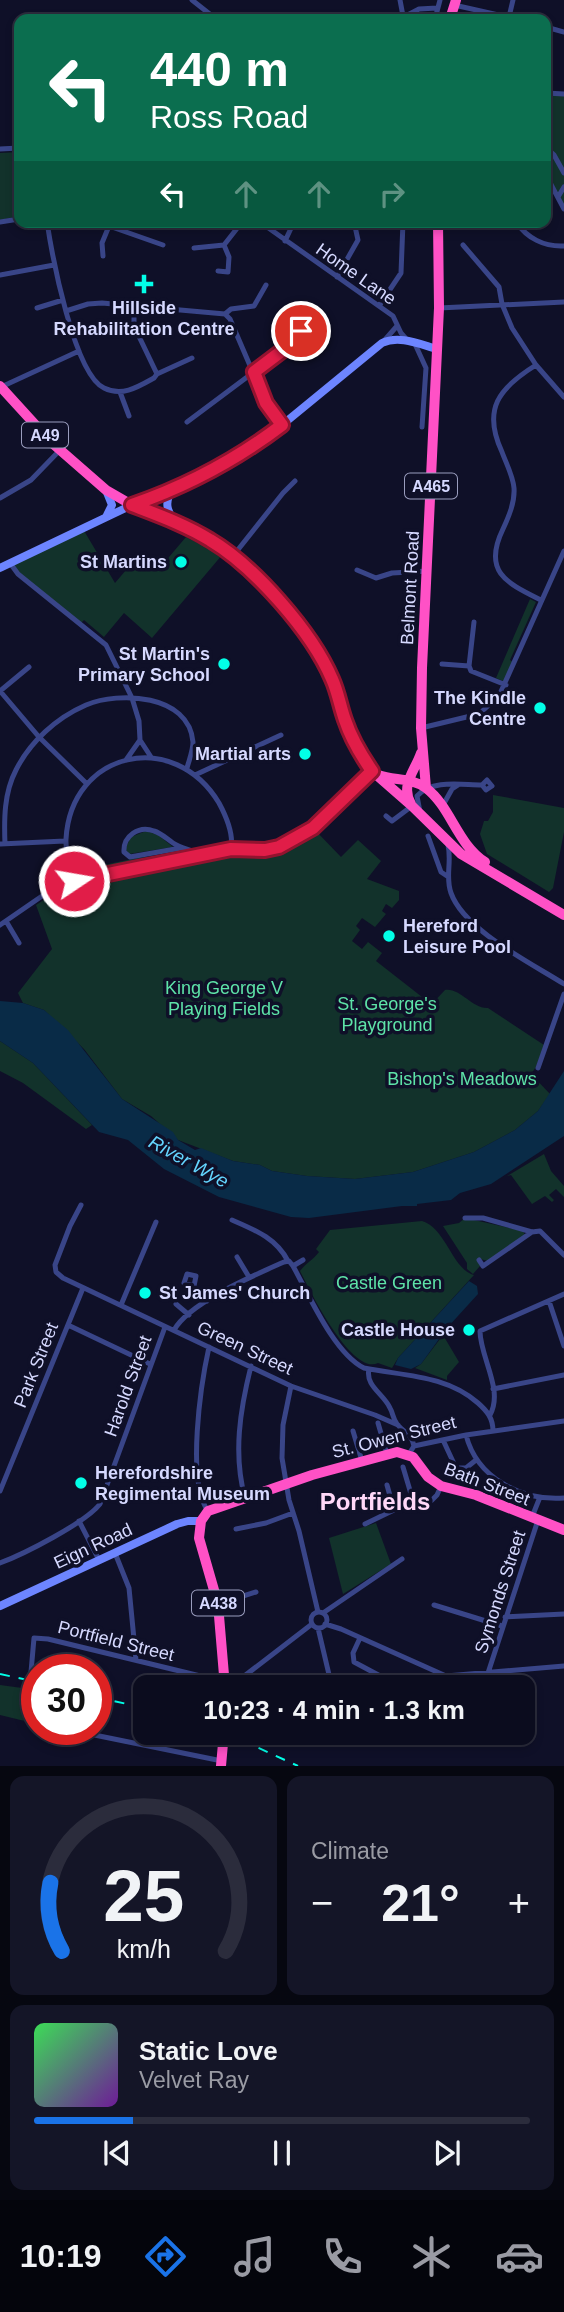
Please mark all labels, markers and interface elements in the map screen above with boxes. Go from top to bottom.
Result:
icon: left [35,42,126,133]
text: 440 m [150,42,289,96]
text: Ross Road [150,99,308,135]
icon: left [154,175,192,213]
icon: ahead [227,175,265,213]
icon: ahead [300,175,338,213]
icon: right [373,175,411,213]
street label: Home Lane [312,239,400,309]
marker: Hillside Rehabilitation Centre [134,274,154,294]
place label: Hillside Rehabilitation Centre [53,298,235,339]
pin [271,301,331,361]
icon: arrive [282,312,320,350]
road number: A49 [22,422,68,448]
road number: A465 [405,474,457,499]
street label: Belmont Road [397,531,423,645]
place label: St Martins [80,552,167,572]
marker: St Martins [173,554,189,570]
place label: St Martin's Primary School [78,644,210,685]
marker: St Martin's Primary School [216,656,232,672]
place label: The Kindle Centre [434,688,526,729]
marker: The Kindle Centre [532,700,548,716]
place label: Martial arts [195,744,291,764]
marker: Martial arts [297,746,313,762]
position arrow [37,844,111,918]
place label: Hereford Leisure Pool [403,916,511,957]
marker: Hereford Leisure Pool [381,928,397,944]
park label: King George V Playing Fields [165,978,283,1019]
park label: St. George's Playground [337,994,437,1035]
park label: Bishop's Meadows [387,1069,537,1089]
water label: River Wye [145,1131,232,1192]
park label: Castle Green [336,1273,442,1293]
place label: St James' Church [159,1283,310,1303]
marker: St James' Church [137,1285,153,1301]
street label: Green Street [194,1317,296,1379]
street label: Park Street [10,1320,62,1410]
place label: Castle House [341,1320,455,1340]
marker: Castle House [461,1322,477,1338]
street label: Harold Street [100,1333,156,1439]
street label: St. Owen Street [330,1412,458,1462]
street label: Bath Street [441,1459,533,1509]
place label: Herefordshire Regimental Museum [95,1463,270,1504]
marker: Herefordshire Regimental Museum [73,1475,89,1491]
district label: Portfields [320,1488,430,1515]
street label: Eign Road [51,1519,135,1573]
street label: Symonds Street [471,1528,529,1656]
road number: A438 [192,1590,244,1616]
street label: Portfield Street [56,1617,176,1665]
speed limit sign: 30 [21,1654,112,1745]
text: 10:23 · 4 min · 1.3 km [203,1695,465,1725]
text: Climate [311,1838,389,1864]
text: 25 [103,1856,184,1937]
text: 21° [381,1874,460,1932]
text: − [311,1882,333,1924]
text: + [508,1882,530,1924]
text: km/h [116,1935,171,1963]
text: Static Love [139,2036,278,2066]
text: Velvet Ray [139,2067,249,2093]
icon: previous [98,2134,136,2172]
icon: pause [263,2134,301,2172]
icon: next [428,2134,466,2172]
icon: directions [141,2232,190,2281]
icon: music [230,2232,279,2281]
icon: phone [318,2232,367,2281]
icon: climate [407,2232,456,2281]
icon: car [495,2232,544,2281]
text: 10:19 [20,2238,102,2274]

